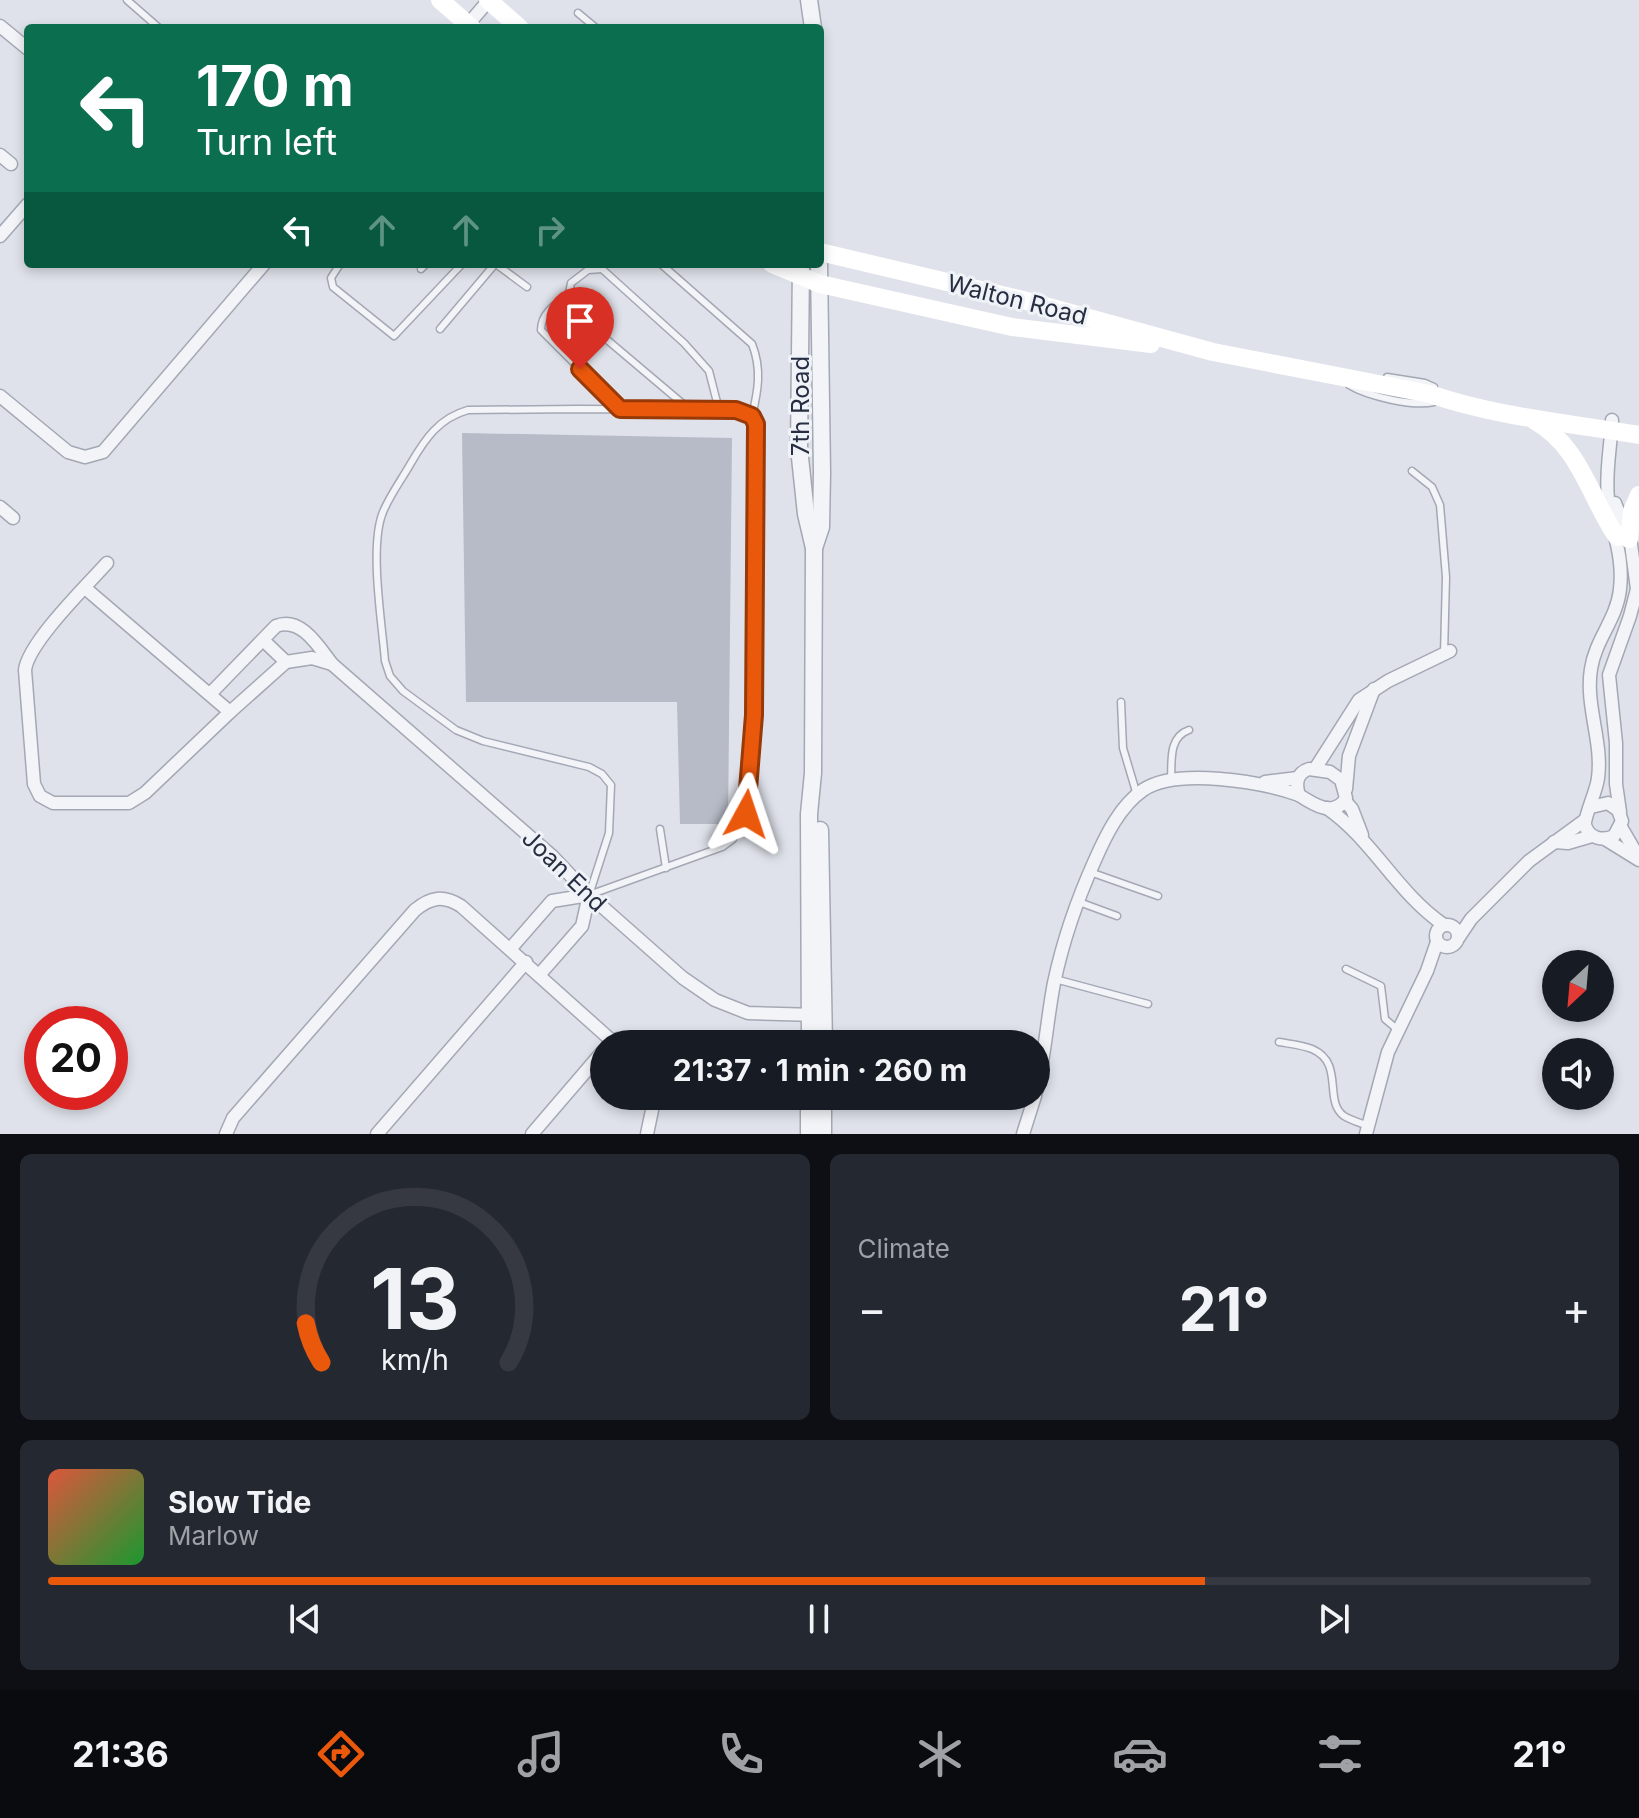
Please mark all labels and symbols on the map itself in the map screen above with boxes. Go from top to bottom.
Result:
street label: Walton Road [944,268,1090,331]
pin [546,287,614,369]
street label: 7th Road [786,356,815,456]
position arrow [704,772,788,856]
street label: Joan End [516,823,613,918]
north arrow [1542,950,1614,1022]
speed limit sign: 20 [24,1006,128,1110]

